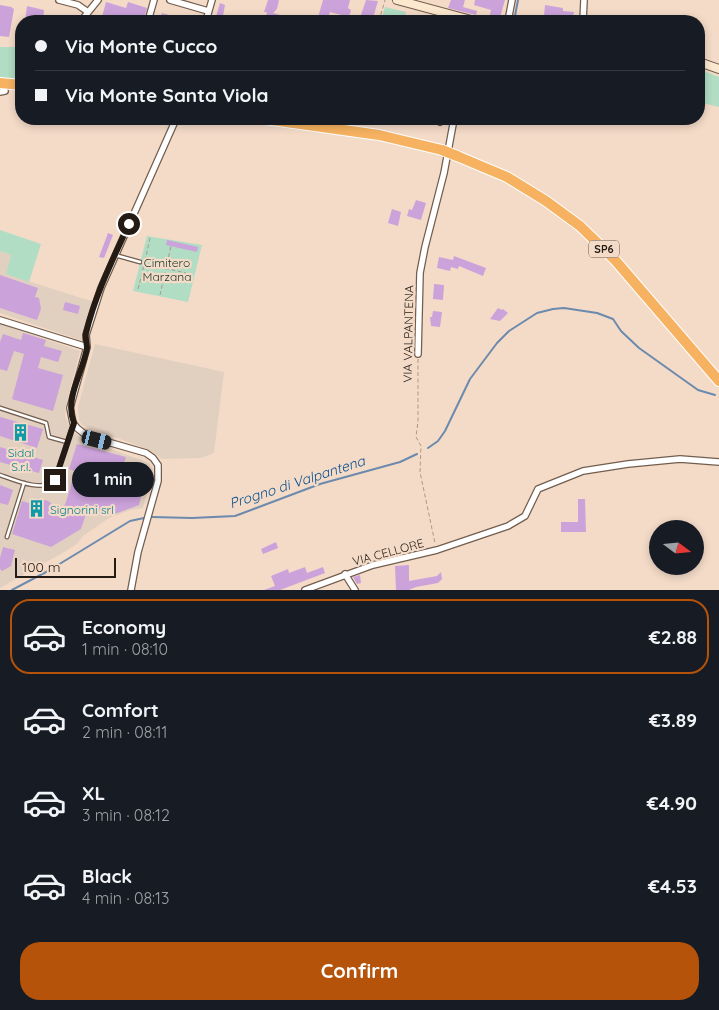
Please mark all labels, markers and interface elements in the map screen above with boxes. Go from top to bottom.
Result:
text: Via Monte Cucco [65,34,217,58]
text: Via Monte Santa Viola [65,83,268,107]
route start [118,213,140,235]
road number: SP6 [589,240,619,258]
park label: Cimitero Marzana [142,255,192,284]
street label: VIA VALPANTENA [400,285,416,383]
building icon: Sidal S.r.l. [11,423,31,443]
car [80,429,113,451]
place label: Sidal S.r.l. [8,445,34,474]
water label: Progno di Valpantena [227,451,368,512]
callout: 1 min [72,462,155,498]
route end [44,469,66,491]
text: 1 min [94,469,132,489]
building icon: Signorini srl [26,499,46,519]
place label: Signorini srl [50,502,114,517]
north arrow [649,520,704,575]
map controls [649,520,704,575]
street label: VIA CELLORE [351,535,426,569]
scale bar [15,555,116,578]
text: 100 m [22,558,60,576]
icon: car [22,614,67,659]
text: Economy [82,615,166,639]
text: €2.88 [649,625,697,649]
text: 1 min · 08:10 [82,639,168,659]
icon: car [22,697,67,742]
text: Comfort [82,698,159,722]
text: €3.89 [649,708,697,732]
text: 2 min · 08:11 [82,722,167,742]
icon: car [22,780,67,825]
text: XL [82,781,105,805]
text: €4.90 [647,791,697,815]
text: 3 min · 08:12 [82,805,170,825]
icon: car [22,863,67,908]
text: Black [82,864,132,888]
text: €4.53 [648,874,697,898]
text: 4 min · 08:13 [82,888,169,908]
button: Confirm [20,942,699,1000]

